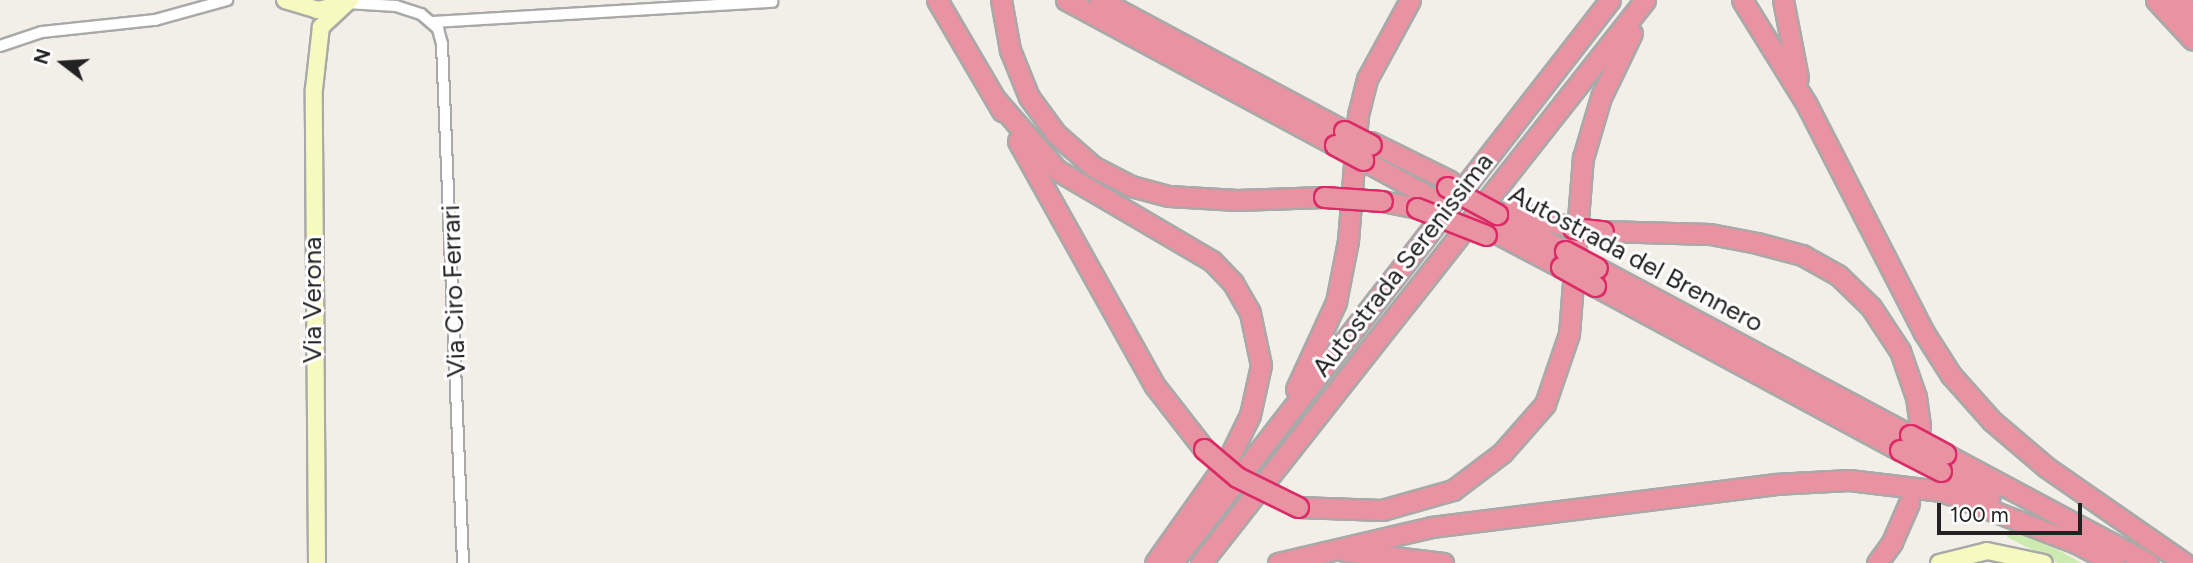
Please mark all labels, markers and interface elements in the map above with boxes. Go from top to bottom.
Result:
north arrow [28,28,98,98]
text: N [29,46,56,67]
street label: Autostrada Serenissima [1306,147,1500,383]
street label: Autostrada del Brennero [1504,179,1768,339]
street label: Via Ciro Ferrari [435,204,473,378]
street label: Via Verona [297,237,329,363]
scale bar [1941,490,2086,534]
text: 100 m [1950,502,2009,527]

